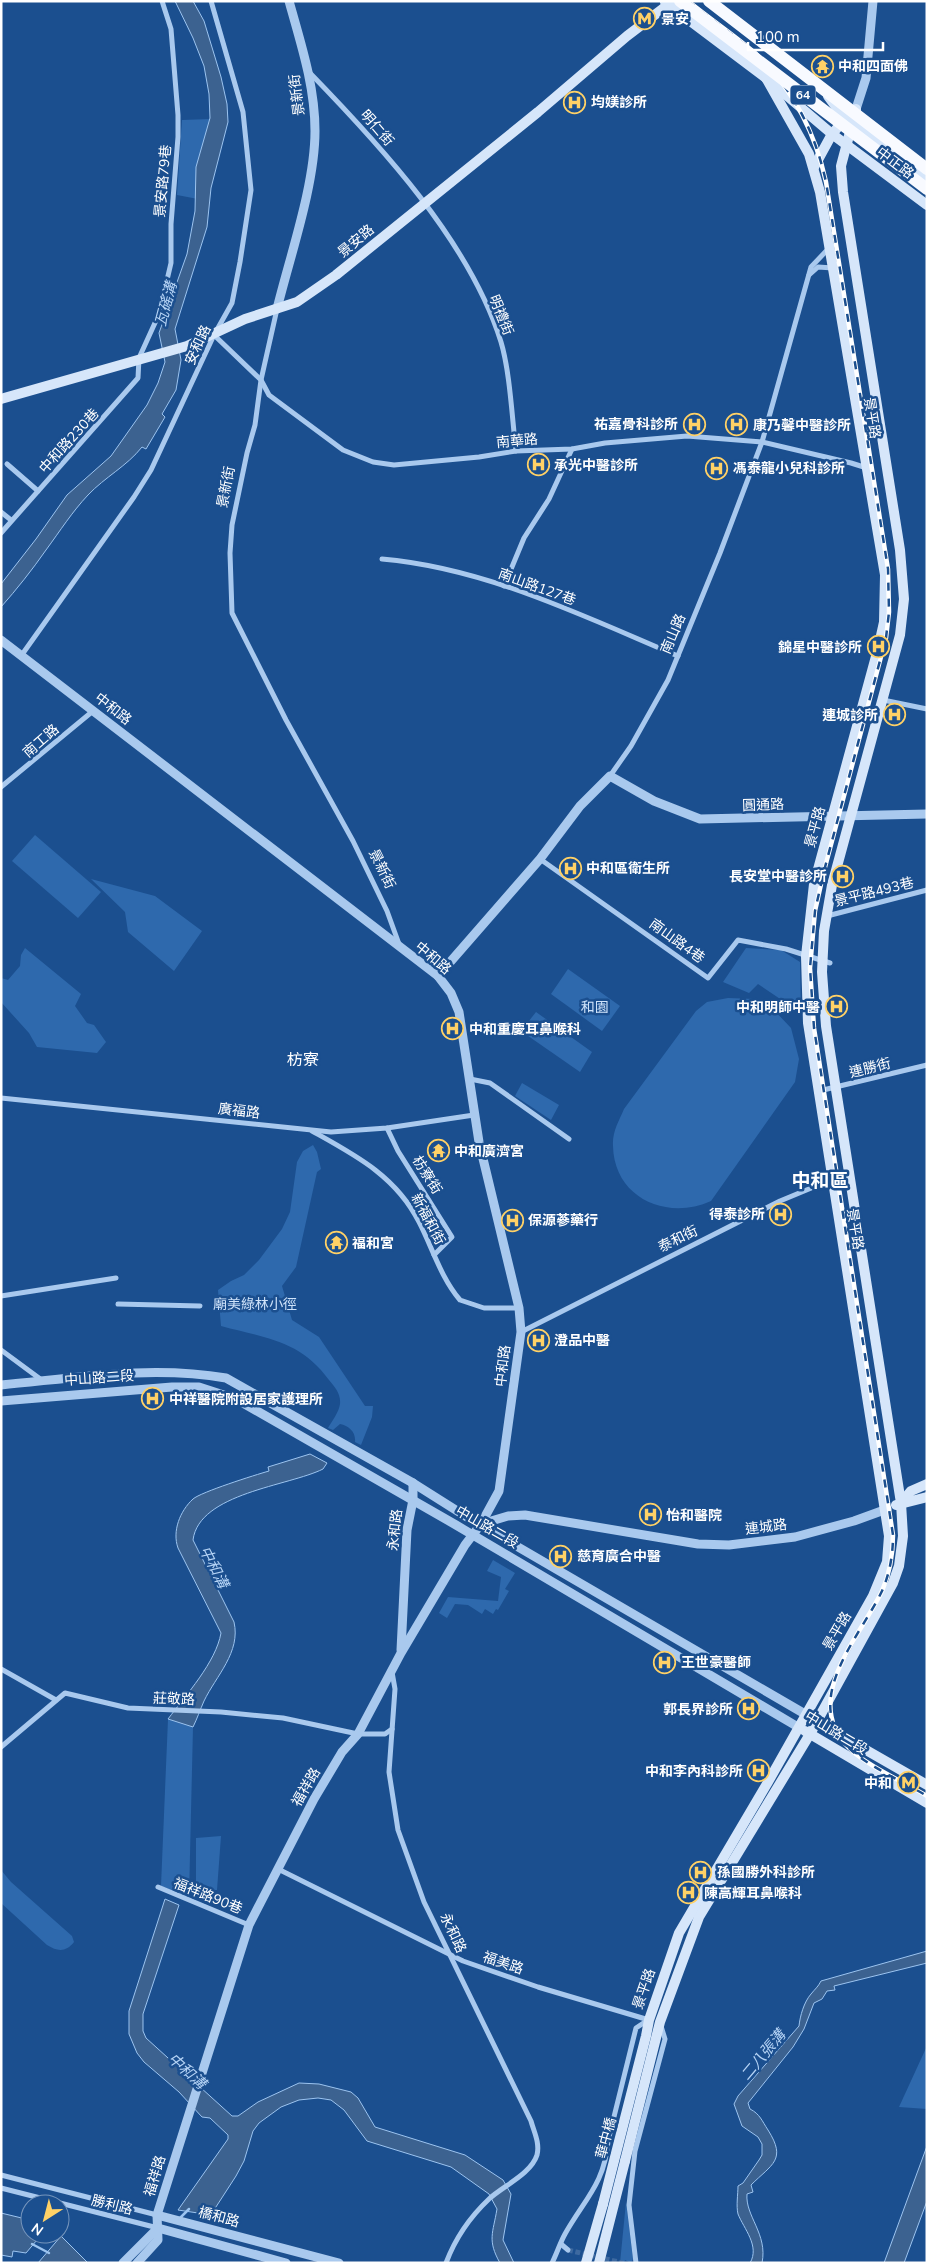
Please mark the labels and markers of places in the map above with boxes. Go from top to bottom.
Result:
metro station icon: 景安 [633,7,657,31]
place label: 景安 [661,10,689,29]
temple icon: 中和四面佛 [810,54,834,78]
place label: 中和四面佛 [838,57,908,76]
hospital icon: 均媄診所 [563,90,587,114]
place label: 均媄診所 [591,93,647,112]
hospital icon: 祐嘉骨科診所 [682,412,706,436]
hospital icon: 康乃馨中醫診所 [725,413,749,437]
place label: 祐嘉骨科診所 [594,415,678,434]
place label: 康乃馨中醫診所 [753,416,851,435]
hospital icon: 承光中醫診所 [526,453,550,477]
place label: 承光中醫診所 [554,456,638,475]
hospital icon: 馮泰龍小兒科診所 [705,456,729,480]
place label: 馮泰龍小兒科診所 [733,459,845,478]
hospital icon: 錦星中醫診所 [866,635,890,659]
place label: 錦星中醫診所 [778,638,862,657]
hospital icon: 連城診所 [882,703,906,727]
place label: 連城診所 [822,706,878,725]
hospital icon: 中和區衛生所 [558,856,582,880]
place label: 中和區衛生所 [586,859,670,878]
hospital icon: 長安堂中醫診所 [831,864,855,888]
place label: 長安堂中醫診所 [729,867,827,886]
hospital icon: 中和明師中醫 [824,995,848,1019]
place label: 中和明師中醫 [736,998,820,1017]
hospital icon: 中和重慶耳鼻喉科 [441,1017,465,1041]
place label: 中和重慶耳鼻喉科 [469,1020,581,1039]
temple icon: 中和廣濟宮 [426,1139,450,1163]
place label: 中和廣濟宮 [454,1142,524,1161]
hospital icon: 得泰診所 [769,1202,793,1226]
place label: 得泰診所 [709,1205,765,1224]
hospital icon: 保源蔘藥行 [500,1208,524,1232]
place label: 保源蔘藥行 [528,1211,598,1230]
temple icon: 福和宮 [324,1231,348,1255]
place label: 福和宮 [352,1234,394,1253]
hospital icon: 澄品中醫 [526,1328,550,1352]
place label: 澄品中醫 [554,1331,610,1350]
hospital icon: 中祥醫院附設居家護理所 [141,1387,165,1411]
place label: 中祥醫院附設居家護理所 [169,1390,323,1409]
hospital icon: 怡和醫院 [638,1503,662,1527]
place label: 怡和醫院 [666,1506,722,1525]
hospital icon: 慈育廣合中醫 [549,1544,573,1568]
place label: 慈育廣合中醫 [577,1547,661,1566]
hospital icon: 王世豪醫師 [653,1650,677,1674]
place label: 王世豪醫師 [681,1653,751,1672]
hospital icon: 郭長界診所 [737,1697,761,1721]
place label: 郭長界診所 [663,1700,733,1719]
hospital icon: 中和李內科診所 [747,1759,771,1783]
place label: 中和李內科診所 [645,1762,743,1781]
metro station icon: 中和 [896,1771,920,1795]
place label: 中和 [864,1774,892,1793]
hospital icon: 孫國勝外科診所 [689,1860,713,1884]
place label: 孫國勝外科診所 [717,1863,815,1882]
hospital icon: 陳高輝耳鼻喉科 [676,1881,700,1905]
place label: 陳高輝耳鼻喉科 [704,1884,802,1903]

